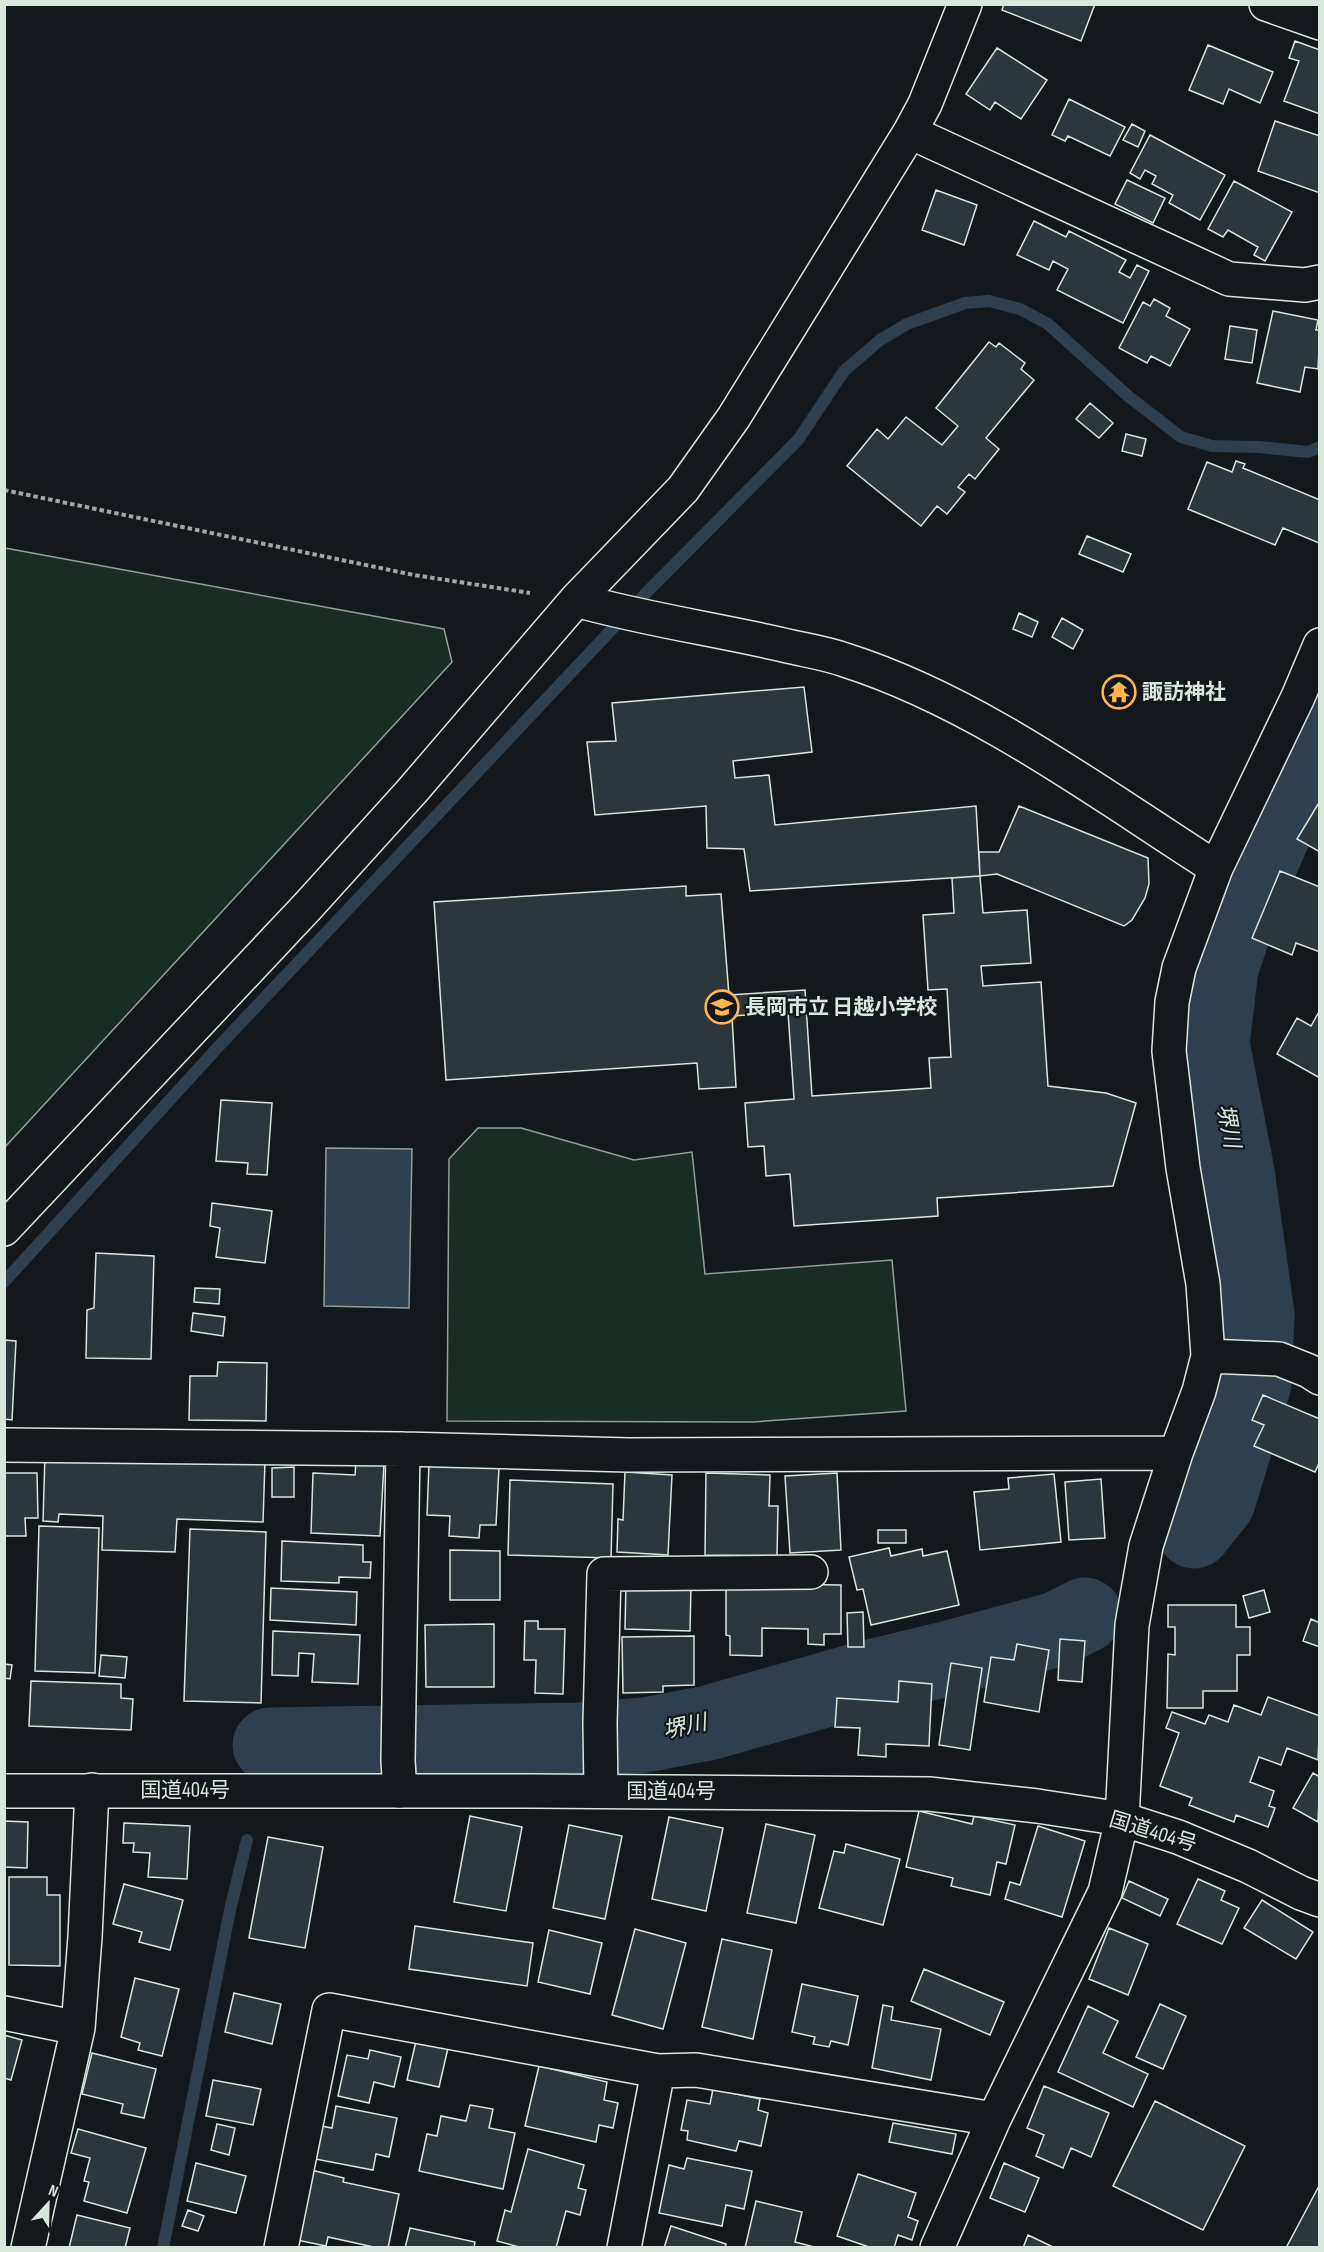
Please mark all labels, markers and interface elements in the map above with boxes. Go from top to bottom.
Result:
temple icon: 諏訪神社 [1101,674,1137,710]
place label: 諏訪神社 [1142,680,1226,705]
school or university icon: 長岡市立 日越小学校 [704,989,740,1025]
place label: 長岡市立 日越小学校 [745,995,937,1020]
water label: 堺川 [1211,1102,1246,1152]
water label: 堺川 [661,1709,711,1745]
street label: 国道404号 [140,1778,230,1803]
street label: 国道404号 [626,1779,716,1804]
street label: 国道404号 [1106,1807,1200,1857]
north arrow [18,2174,78,2234]
text: N [46,2181,61,2202]

